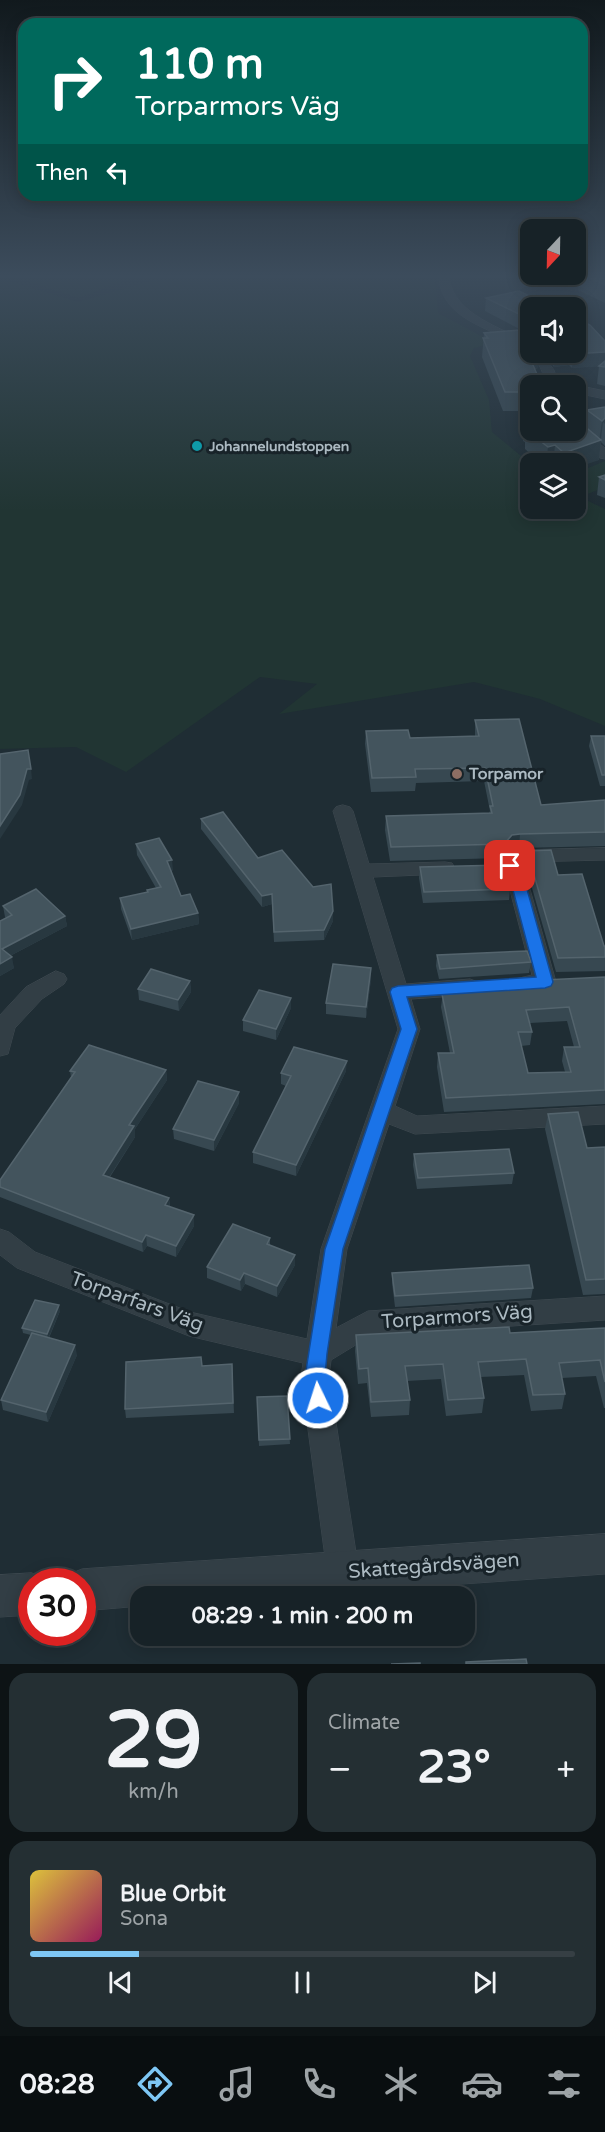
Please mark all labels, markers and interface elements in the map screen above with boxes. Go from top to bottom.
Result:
text: 110 m [135,39,264,90]
icon: right [36,42,114,120]
text: Torparmors Väg [135,90,340,123]
icon: left [101,156,134,189]
text: Then [36,160,89,186]
north arrow [520,219,586,285]
map controls [520,219,586,519]
button: sound [520,297,586,363]
button: search [520,375,586,441]
place label: Johannelundstoppen [208,438,349,455]
marker: Johannelundstoppen [190,439,204,453]
button: layers [520,453,586,519]
place label: Torpamor [468,764,544,784]
marker: Torpamor [450,767,464,781]
pin [484,840,535,891]
icon: arrive [493,849,526,882]
street label: Torparfars Väg [67,1267,207,1337]
street label: Torparmors Väg [380,1300,534,1334]
position arrow [286,1366,350,1430]
street label: Skattegårdsvägen [348,1548,520,1584]
speed limit sign: 30 [18,1568,96,1646]
text: 08:29 · 1 min · 200 m [192,1603,413,1629]
text: 29 [105,1694,202,1788]
text: Climate [328,1711,400,1735]
text: 23° [417,1741,491,1795]
text: − [328,1750,352,1789]
text: + [556,1750,575,1789]
text: km/h [128,1780,179,1804]
text: Blue Orbit [120,1881,226,1907]
text: Sona [120,1907,168,1931]
icon: previous [104,1966,137,1999]
icon: pause [286,1966,319,1999]
icon: next [468,1966,501,1999]
icon: directions [134,2063,176,2105]
icon: music [216,2063,258,2105]
icon: phone [298,2063,340,2105]
icon: climate [380,2063,422,2105]
icon: car [461,2063,503,2105]
icon: filters [543,2063,585,2105]
text: 08:28 [20,2068,95,2101]

